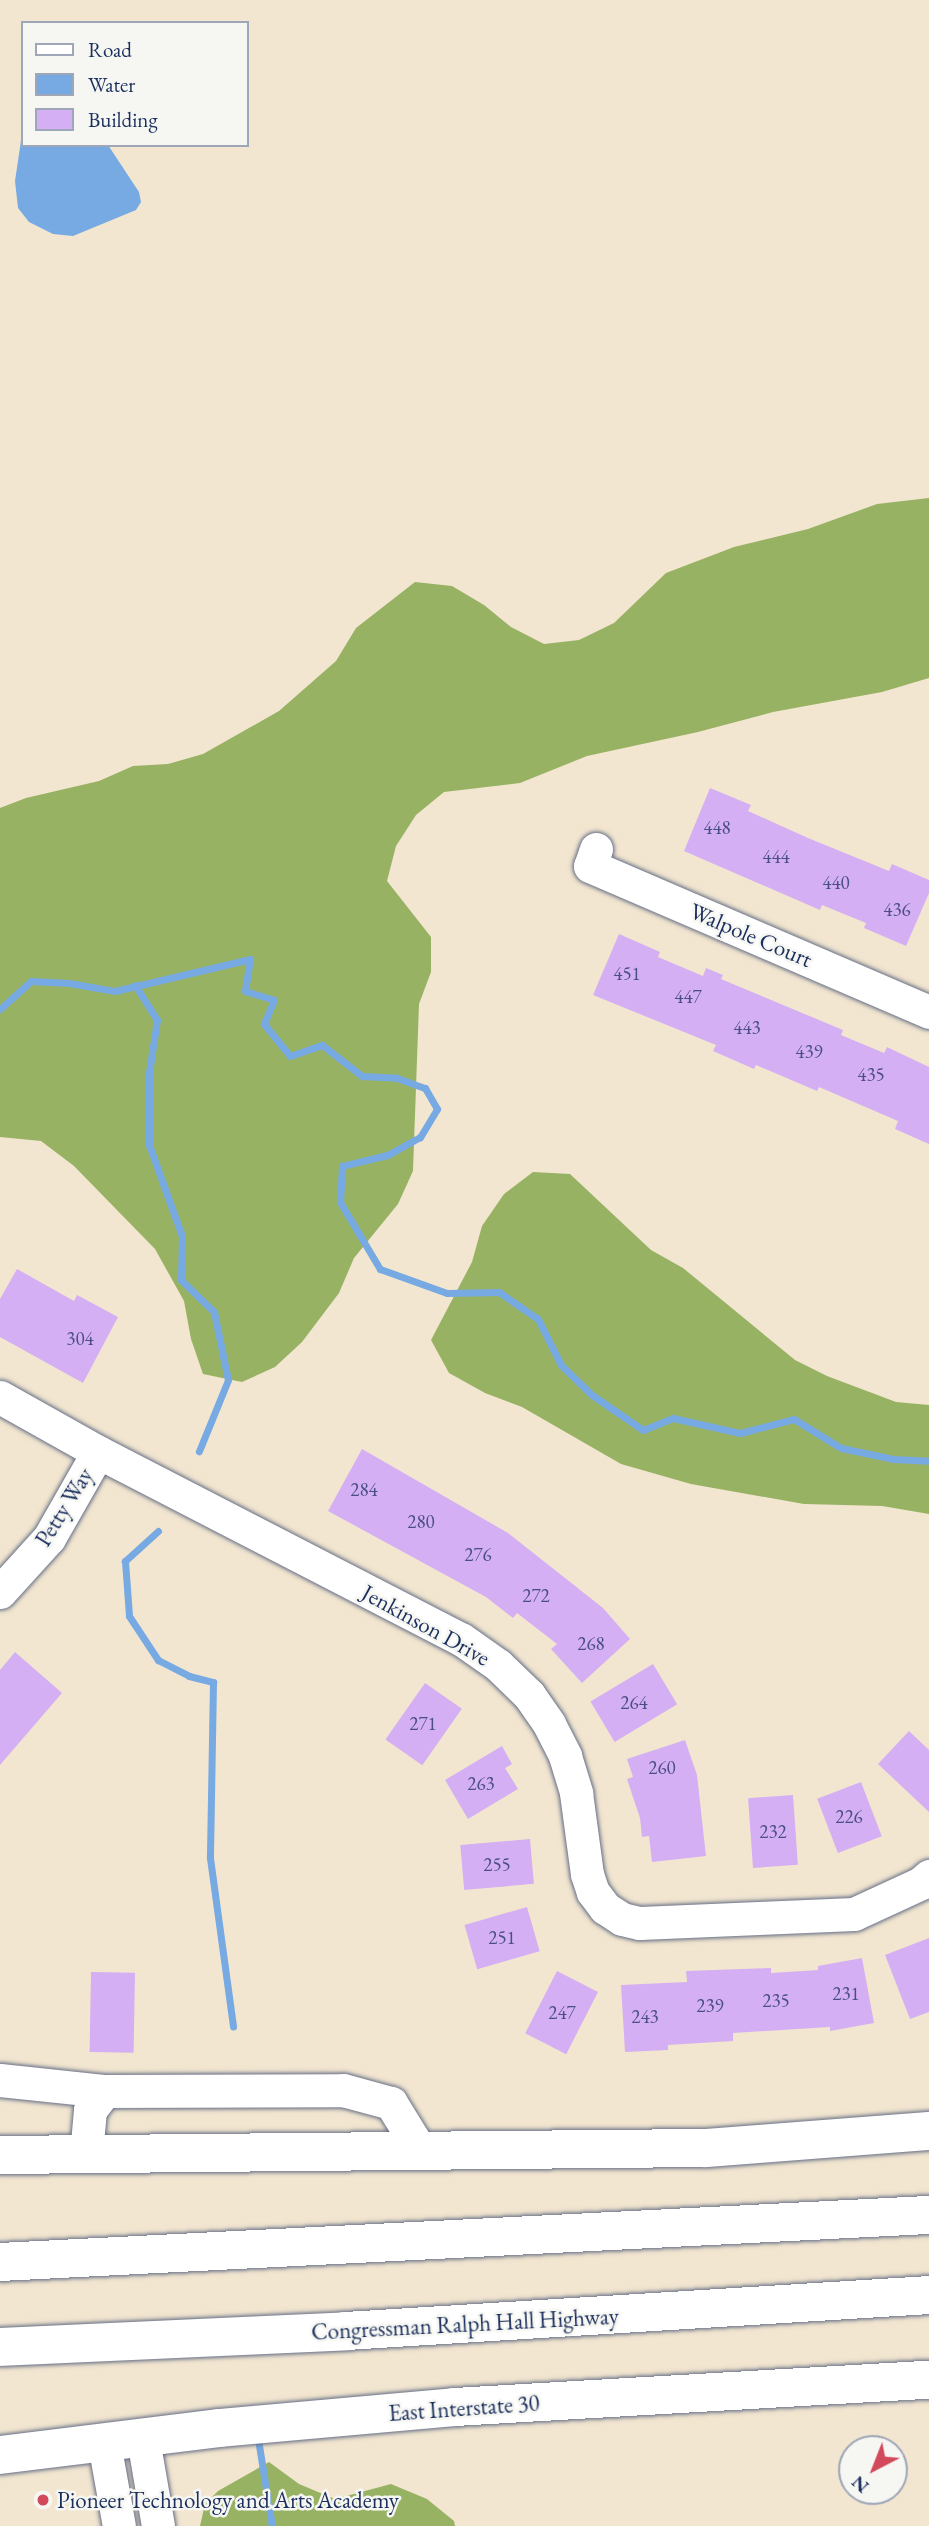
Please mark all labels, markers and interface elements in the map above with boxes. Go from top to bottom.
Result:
legend [21,21,248,147]
text: Road [88,36,132,63]
text: Water [88,71,135,98]
text: Building [88,106,158,133]
house number: 448 [703,817,731,839]
house number: 444 [762,846,790,868]
house number: 440 [822,872,850,894]
street label: Walpole Court [686,897,816,973]
house number: 436 [883,899,911,921]
house number: 451 [613,963,641,985]
house number: 447 [674,986,702,1008]
house number: 443 [733,1017,761,1039]
house number: 439 [795,1041,823,1063]
house number: 435 [857,1064,885,1086]
house number: 304 [66,1328,94,1350]
street label: Petty Way [29,1463,99,1551]
house number: 284 [350,1479,378,1501]
house number: 280 [407,1511,435,1533]
house number: 276 [464,1544,492,1566]
street label: Jenkinson Drive [357,1578,495,1672]
house number: 272 [522,1585,550,1607]
house number: 268 [577,1633,605,1655]
house number: 264 [620,1692,648,1714]
house number: 271 [409,1713,437,1735]
house number: 260 [648,1757,676,1779]
house number: 263 [467,1773,495,1795]
house number: 226 [835,1806,863,1828]
house number: 232 [759,1821,787,1843]
house number: 255 [483,1854,511,1876]
house number: 251 [488,1927,516,1949]
house number: 231 [832,1983,860,2005]
house number: 235 [762,1990,790,2012]
house number: 239 [696,1995,724,2017]
house number: 247 [548,2002,576,2024]
house number: 243 [631,2006,659,2028]
street label: Congressman Ralph Hall Highway [311,2302,619,2346]
street label: East Interstate 30 [388,2389,540,2427]
north arrow [838,2435,908,2505]
text: N [846,2470,874,2499]
place label: Pioneer Technology and Arts Academy [57,2486,399,2514]
marker: Pioneer Technology and Arts Academy [35,2492,51,2508]

